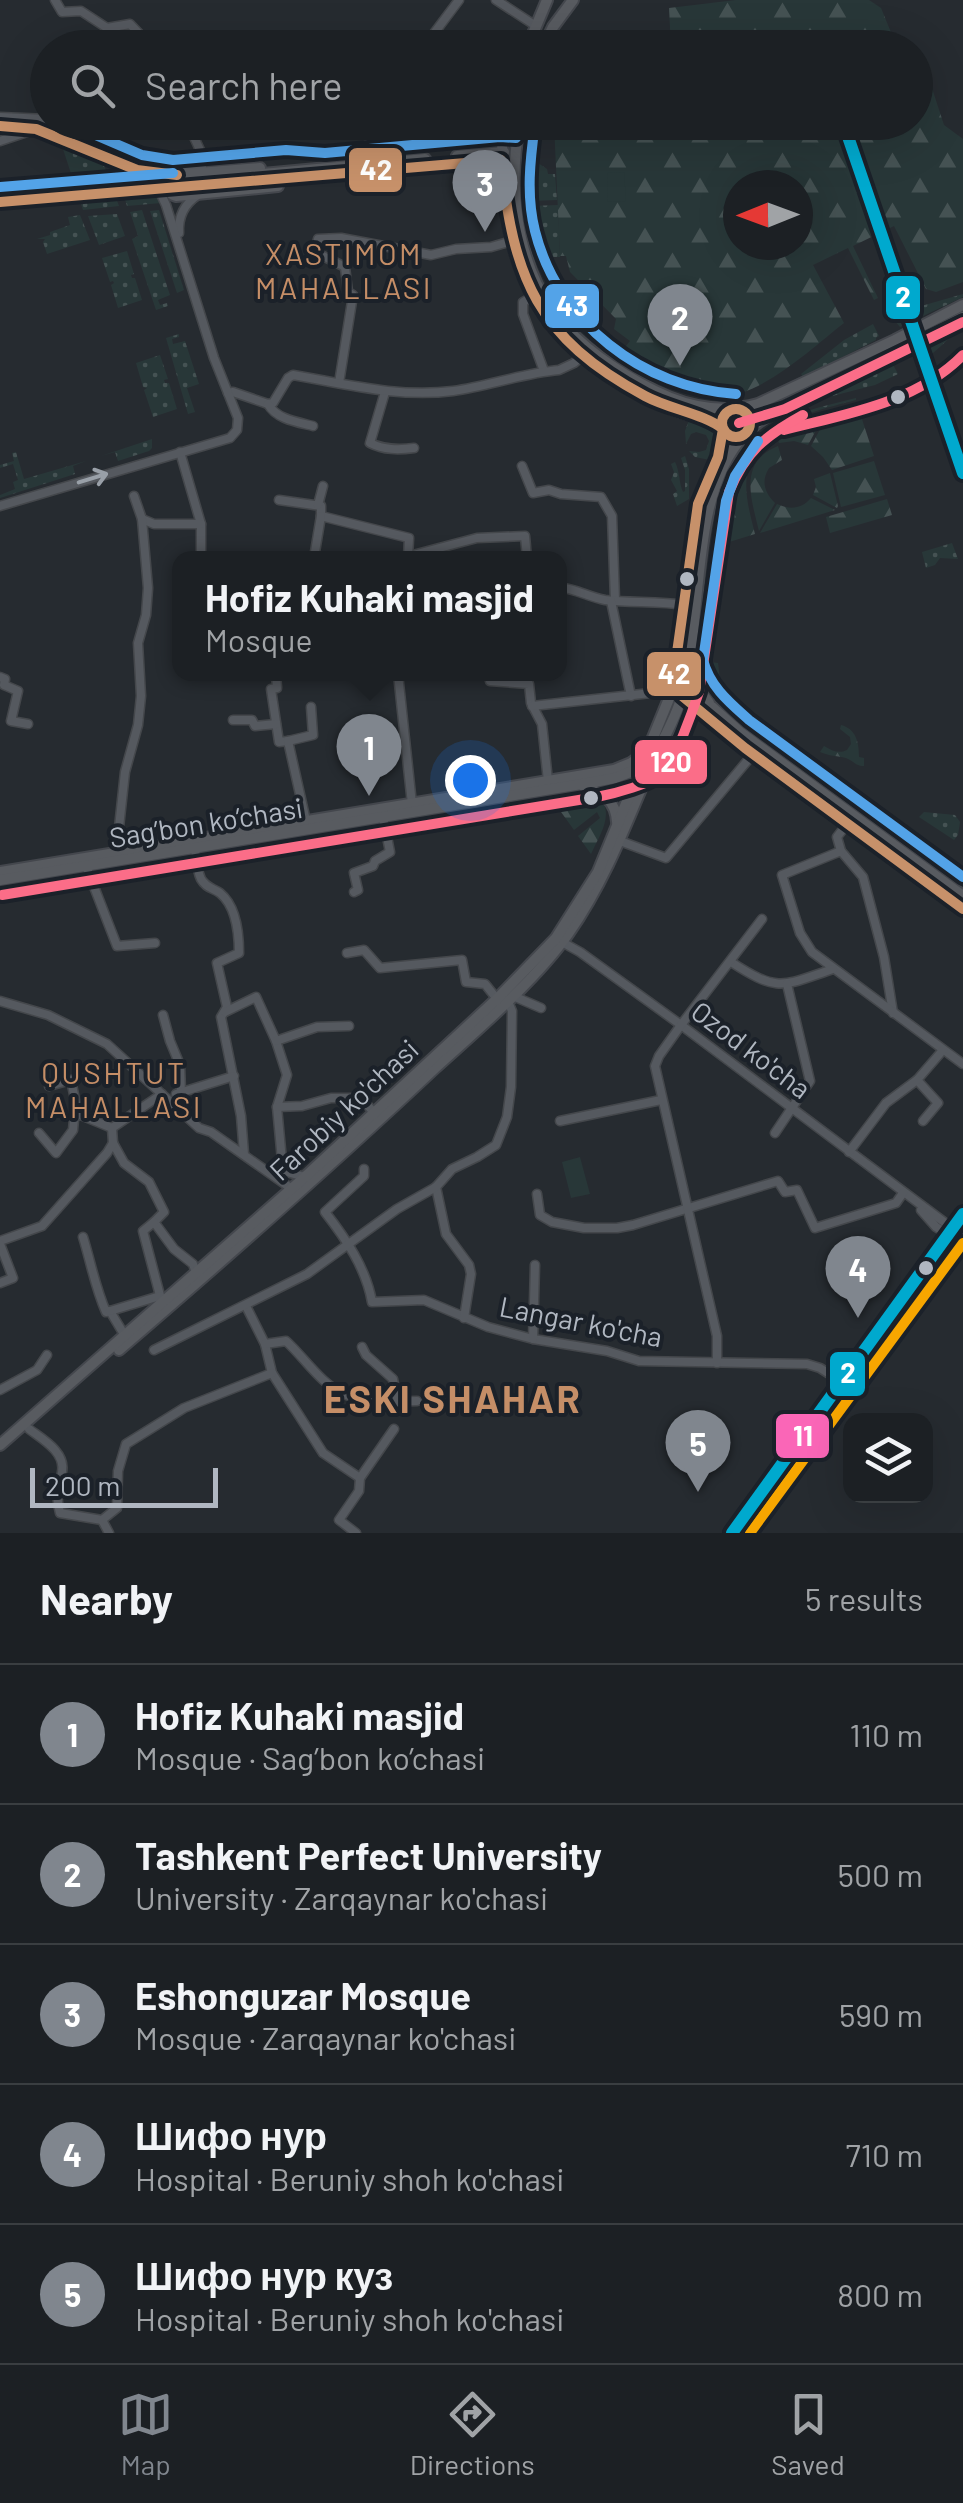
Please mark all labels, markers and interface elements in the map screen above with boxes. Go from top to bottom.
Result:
search box [30,30,933,140]
icon: search [65,58,120,113]
text: Search here [145,62,343,108]
line badge: 42 [347,146,404,194]
pin: 3 [452,150,518,232]
text: 42 [360,152,392,186]
north arrow [723,170,813,260]
district label: XASTIMOM MAHALLASI [255,235,433,305]
line badge: 2 [884,274,922,321]
text: 2 [895,279,911,313]
line badge: 43 [543,282,601,330]
pin: 2 [648,284,712,366]
text: 43 [556,288,588,322]
unlabelled marker [888,387,908,407]
one-way arrow [77,468,109,486]
popup [172,551,567,681]
unlabelled marker [677,569,697,589]
text: Hofiz Kuhaki masjid [205,574,534,620]
text: Mosque [205,620,313,658]
line badge: 42 [645,650,703,698]
text: 42 [658,656,690,690]
pin: 1 [336,714,402,796]
line badge: 120 [633,738,709,786]
text: 120 [650,744,692,778]
your location [445,755,496,806]
unlabelled marker [581,788,601,808]
street label: Sag’bon ko’chasi [107,790,305,854]
street label: Ozod ko'cha [685,993,818,1105]
street label: Farobiy ko'chasi [262,1032,425,1187]
district label: QUSHTUT MAHALLASI [25,1054,203,1124]
pin: 4 [826,1236,890,1318]
unlabelled marker [916,1258,936,1278]
street label: Langar ko'cha [497,1289,665,1353]
line badge: 2 [828,1350,867,1398]
text: 2 [840,1355,856,1389]
district label: ESKI SHAHAR [324,1375,582,1421]
pin: 5 [666,1410,730,1492]
line badge: 11 [774,1412,831,1460]
map controls [843,1413,933,1503]
button: layers [843,1413,933,1503]
text: 11 [793,1418,813,1452]
scale bar [30,1463,218,1508]
text: 200 m [45,1468,120,1502]
text: Nearby [40,1573,173,1623]
text: 5 results [805,1579,923,1617]
text: Hofiz Kuhaki masjid [135,1692,464,1738]
text: 1 [67,1715,78,1753]
text: 110 m [850,1715,923,1753]
text: Mosque · Sag’bon ko’chasi [135,1738,485,1776]
text: Tashkent Perfect University [135,1832,602,1878]
text: 2 [64,1855,81,1893]
text: 500 m [838,1855,923,1893]
text: University · Zarqaynar ko'chasi [135,1878,548,1916]
text: Eshonguzar Mosque [135,1972,471,2018]
text: 3 [64,1995,81,2033]
text: 590 m [839,1995,923,2033]
text: Mosque · Zarqaynar ko'chasi [135,2018,516,2056]
text: Шифо нур [135,2112,327,2158]
text: 4 [63,2135,82,2173]
text: 710 m [846,2135,923,2173]
text: Hospital · Beruniy shoh ko'chasi [135,2159,564,2197]
text: Шифо нур куз [135,2252,393,2298]
text: 5 [64,2275,81,2313]
text: 800 m [837,2275,923,2313]
text: Hospital · Beruniy shoh ko'chasi [135,2299,564,2337]
tab: Map [118,2387,173,2481]
tab: Directions [410,2387,535,2481]
tab: Saved [771,2387,845,2481]

